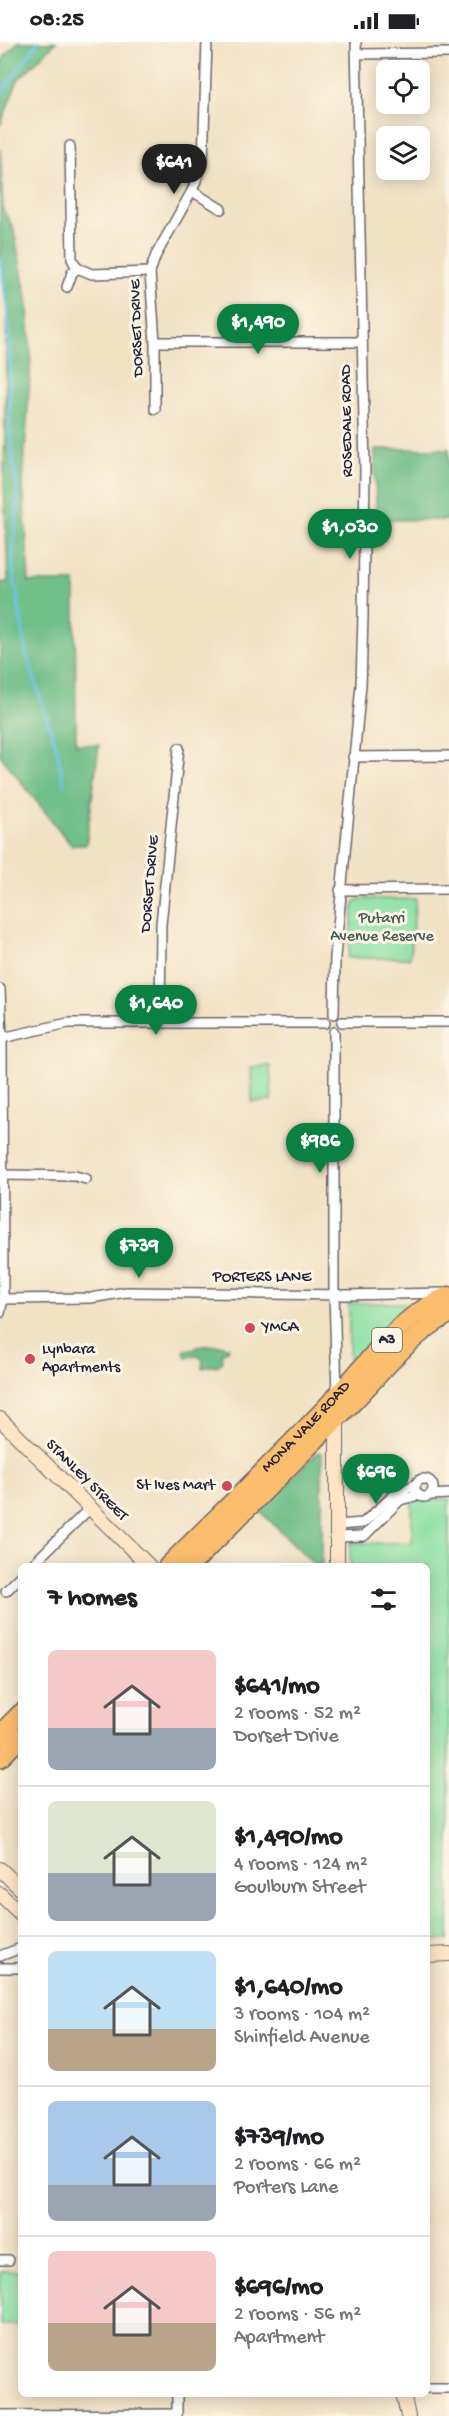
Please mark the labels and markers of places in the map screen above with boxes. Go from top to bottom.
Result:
pin: $641 [138,144,210,195]
pin: $1,490 [209,304,307,355]
pin: $1,030 [301,509,399,560]
pin: $1,640 [107,985,205,1036]
pin: $986 [284,1123,356,1174]
pin: $739 [103,1228,175,1279]
place label: YMCA [260,1319,300,1338]
marker: YMCA [243,1321,257,1335]
place label: Lynbara Apartments [42,1341,121,1378]
marker: Lynbara Apartments [23,1352,37,1366]
pin: $696 [340,1454,412,1505]
place label: St Ives Mart [136,1477,216,1496]
marker: St Ives Mart [220,1479,234,1493]

